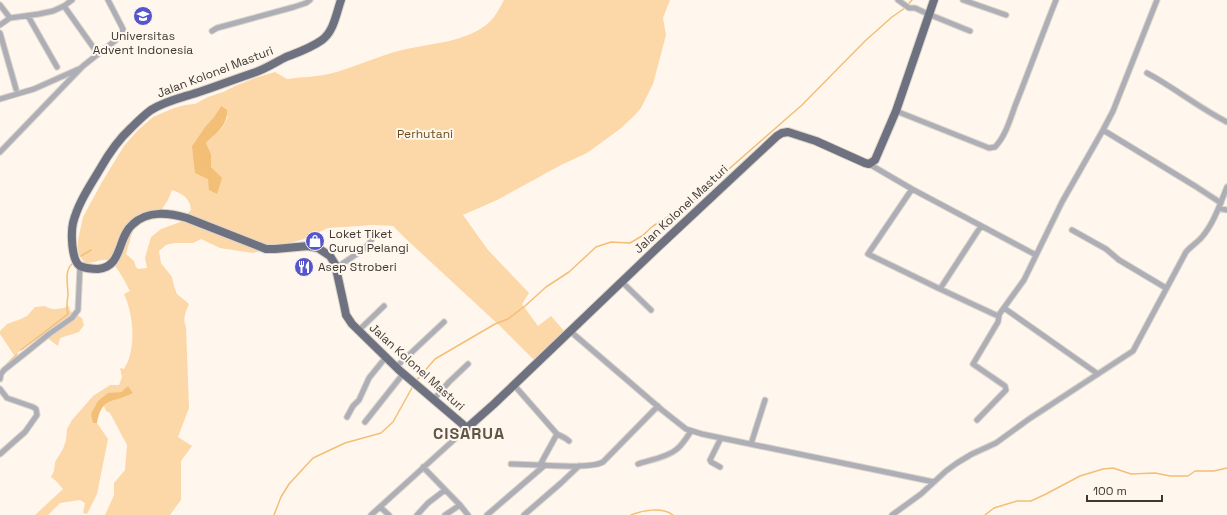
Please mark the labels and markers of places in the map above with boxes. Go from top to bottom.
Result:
school or university icon: Universitas Advent Indonesia [132,5,154,27]
place label: Universitas Advent Indonesia [93,28,193,58]
place label: Loket Tiket Curug Pelangi [329,226,409,256]
shop icon: Loket Tiket Curug Pelangi [304,230,326,252]
restaurant icon: Asep Stroberi [293,256,315,278]
place label: Asep Stroberi [318,259,397,275]

